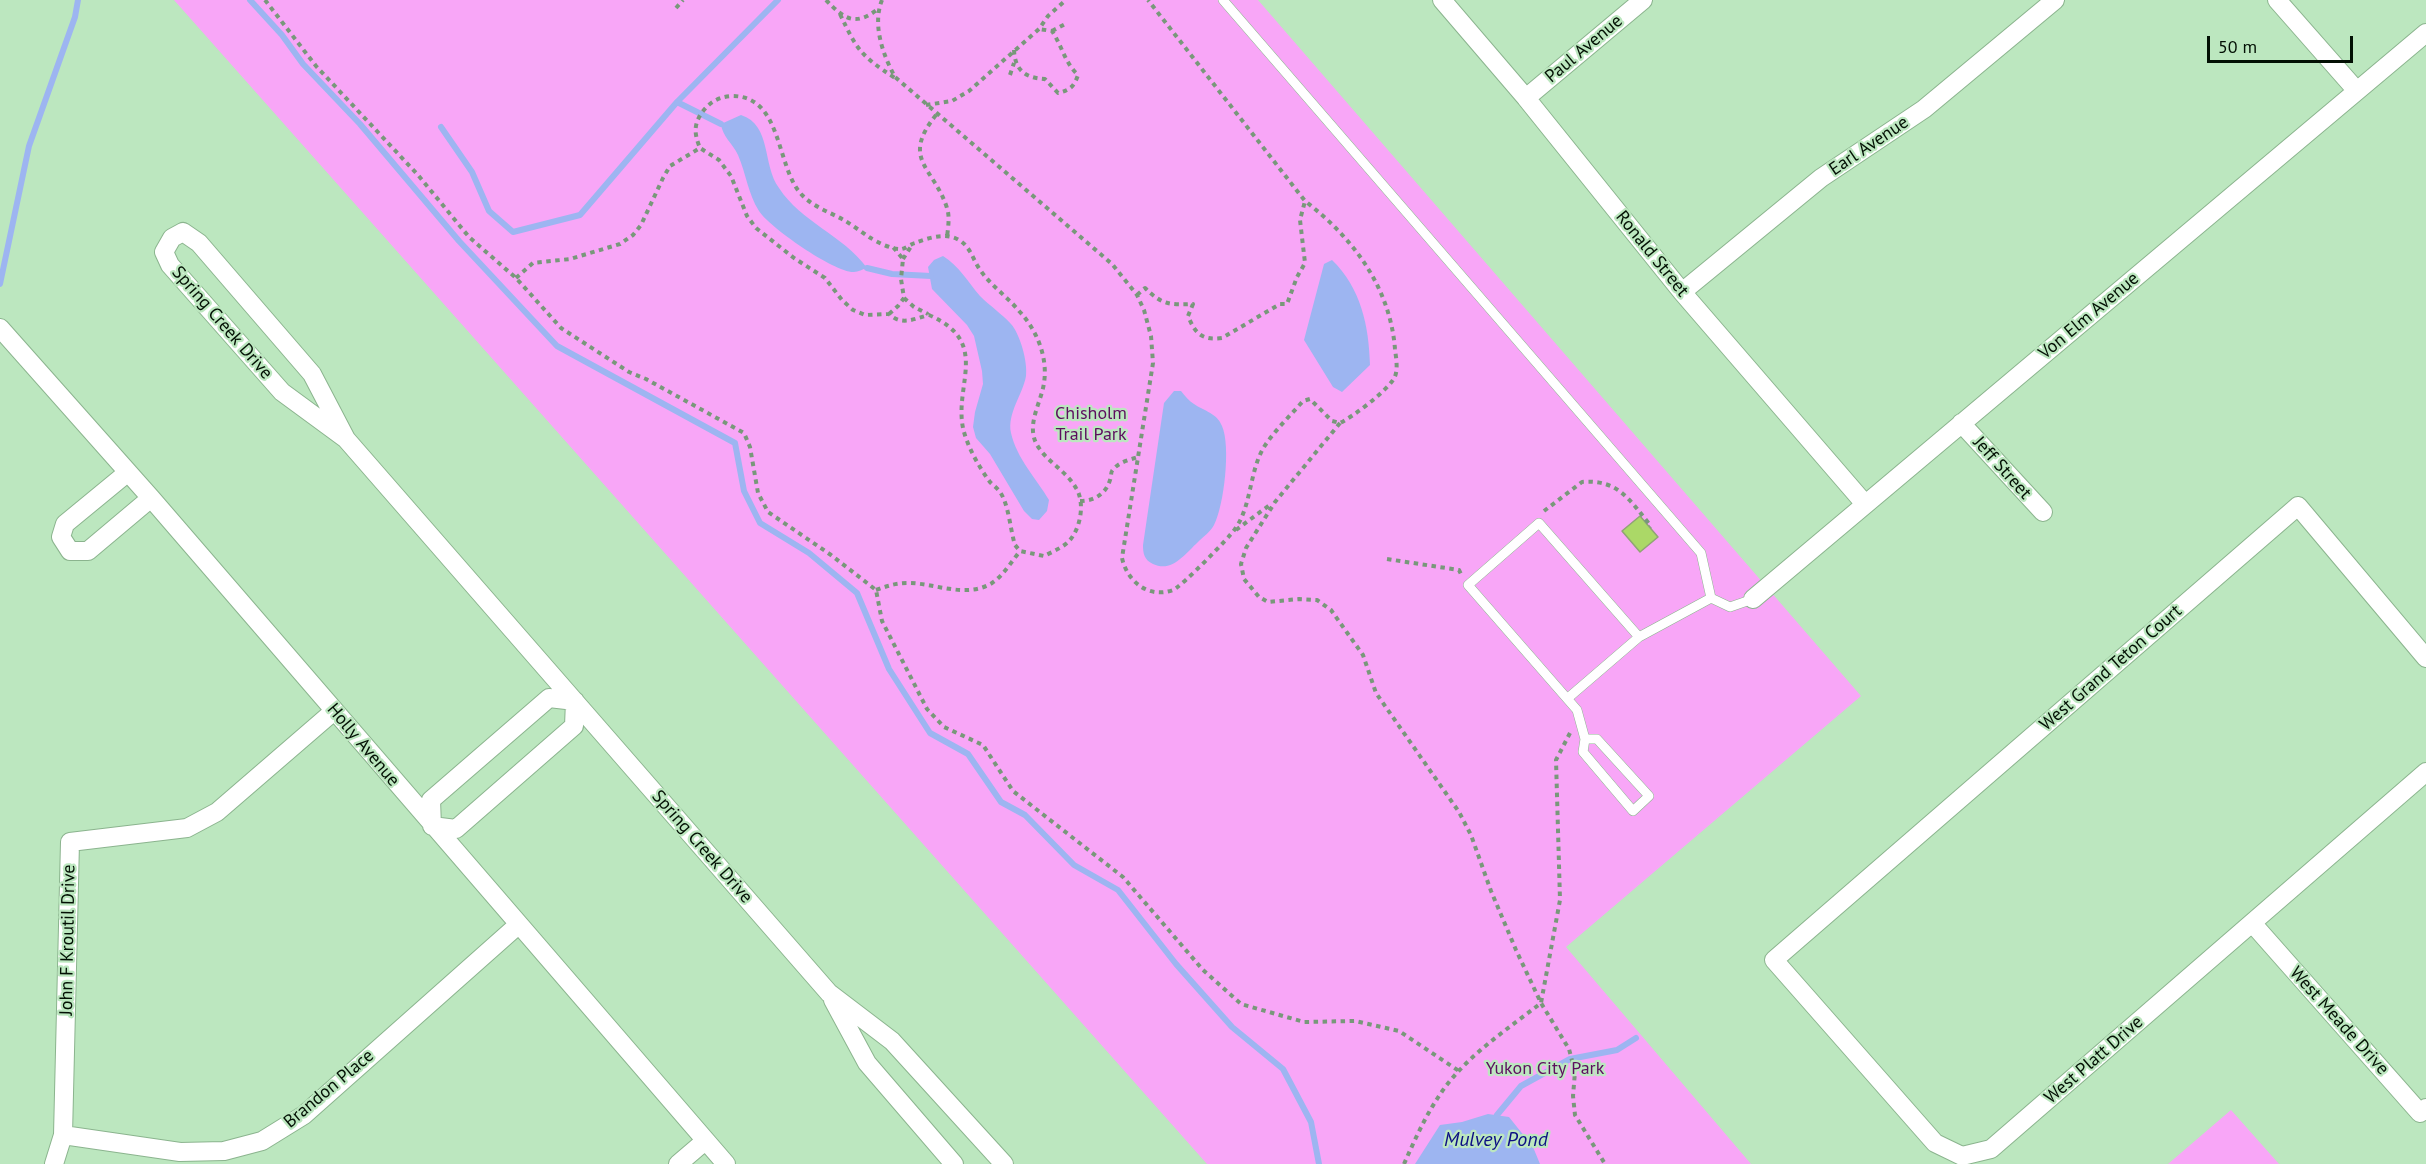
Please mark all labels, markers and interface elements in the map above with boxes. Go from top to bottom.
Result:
street label: Paul Avenue [1541,10,1627,88]
scale bar [2210,24,2356,62]
text: 50 m [2218,35,2257,58]
street label: Earl Avenue [1825,112,1913,180]
street label: Ronald Street [1611,207,1693,301]
street label: Spring Creek Drive [167,262,277,384]
street label: Von Elm Avenue [2035,268,2143,364]
park label: Chisholm Trail Park [1055,403,1127,446]
street label: Jeff Street [1968,432,2036,504]
street label: West Grand Teton Court [2036,600,2186,736]
street label: Holly Avenue [322,699,404,791]
street label: Spring Creek Drive [647,786,757,908]
street label: John F Kroutil Drive [56,864,80,1016]
street label: West Meade Drive [2285,962,2393,1080]
street label: West Platt Drive [2040,1011,2148,1109]
street label: Brandon Place [280,1045,378,1133]
park label: Yukon City Park [1486,1058,1604,1080]
water label: Mulvey Pond [1444,1128,1548,1152]

